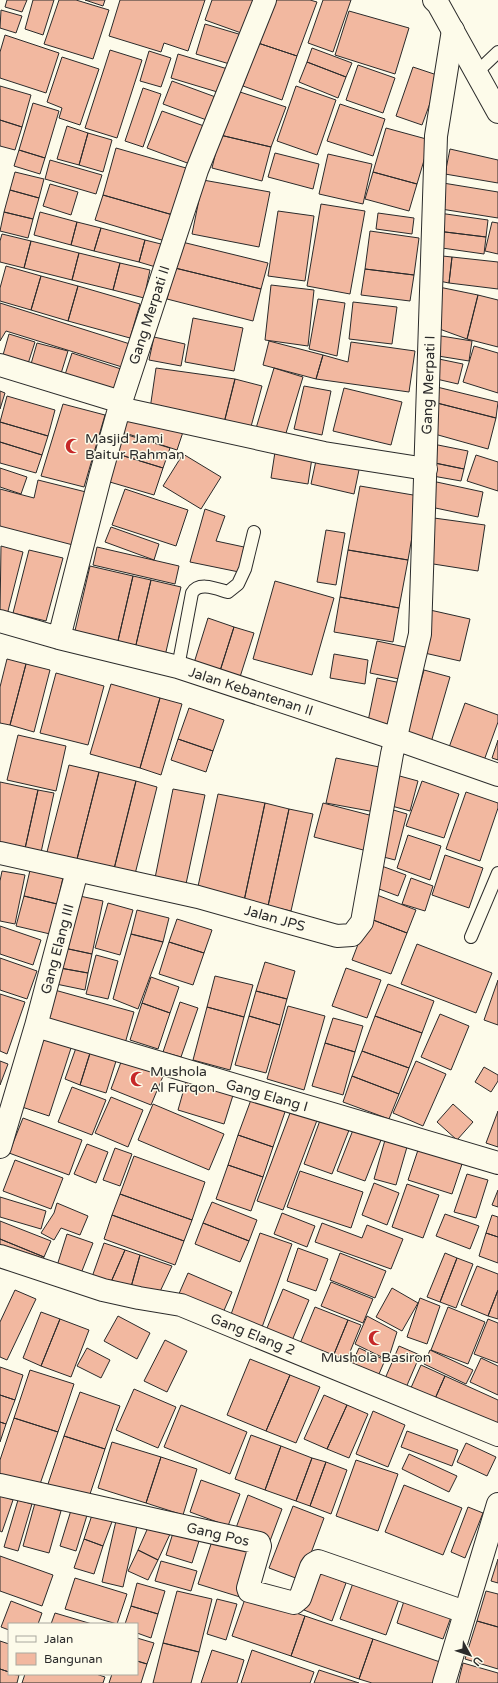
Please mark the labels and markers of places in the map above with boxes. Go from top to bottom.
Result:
place label: Masjid Jami Baitur Rahman [85,430,185,463]
mosque icon: Masjid Jami Baitur Rahman [64,437,82,455]
place label: Mushola Al Furqon [150,1063,215,1096]
mosque icon: Mushola Al Furqon [129,1070,147,1088]
mosque icon: Mushola Basiron [367,1329,385,1347]
place label: Mushola Basiron [321,1349,431,1366]

